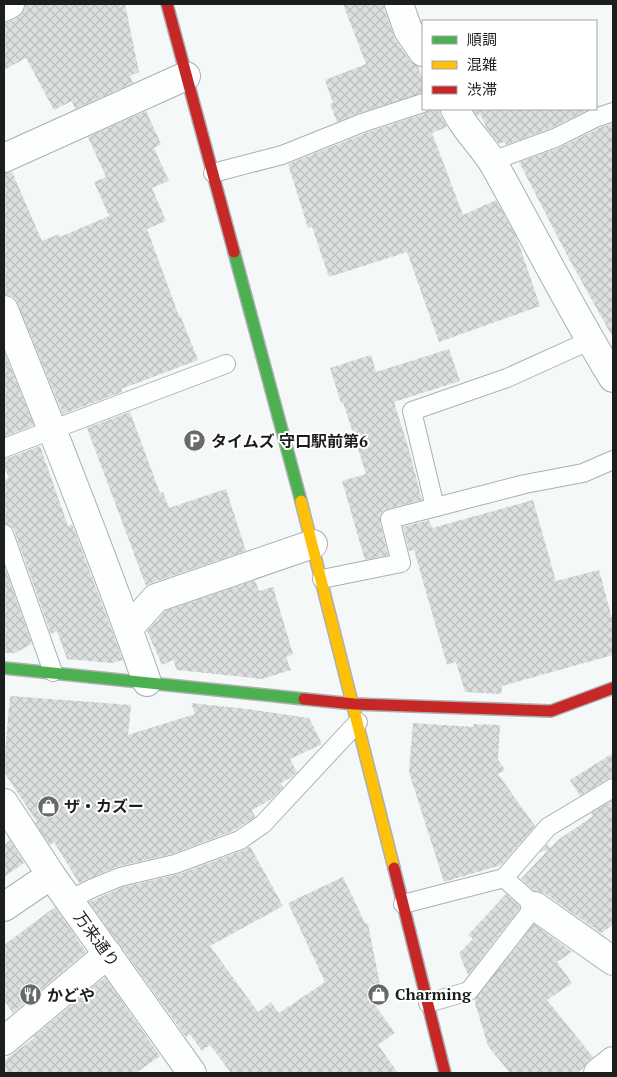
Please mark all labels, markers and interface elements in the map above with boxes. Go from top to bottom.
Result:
legend [422,20,597,110]
text: 順調 [467,29,497,49]
text: 混雑 [467,54,497,74]
text: 渋滞 [467,79,497,99]
parking icon: タイムズ 守口駅前第6 [183,429,207,453]
place label: タイムズ 守口駅前第6 [211,430,368,452]
shop icon: ザ・カズー [36,794,60,818]
place label: ザ・カズー [64,795,144,817]
street label: 万来通り [69,907,125,971]
shop icon: Charming [367,982,391,1006]
restaurant icon: かどや [19,983,43,1007]
place label: Charming [395,983,472,1005]
place label: かどや [47,984,95,1006]

